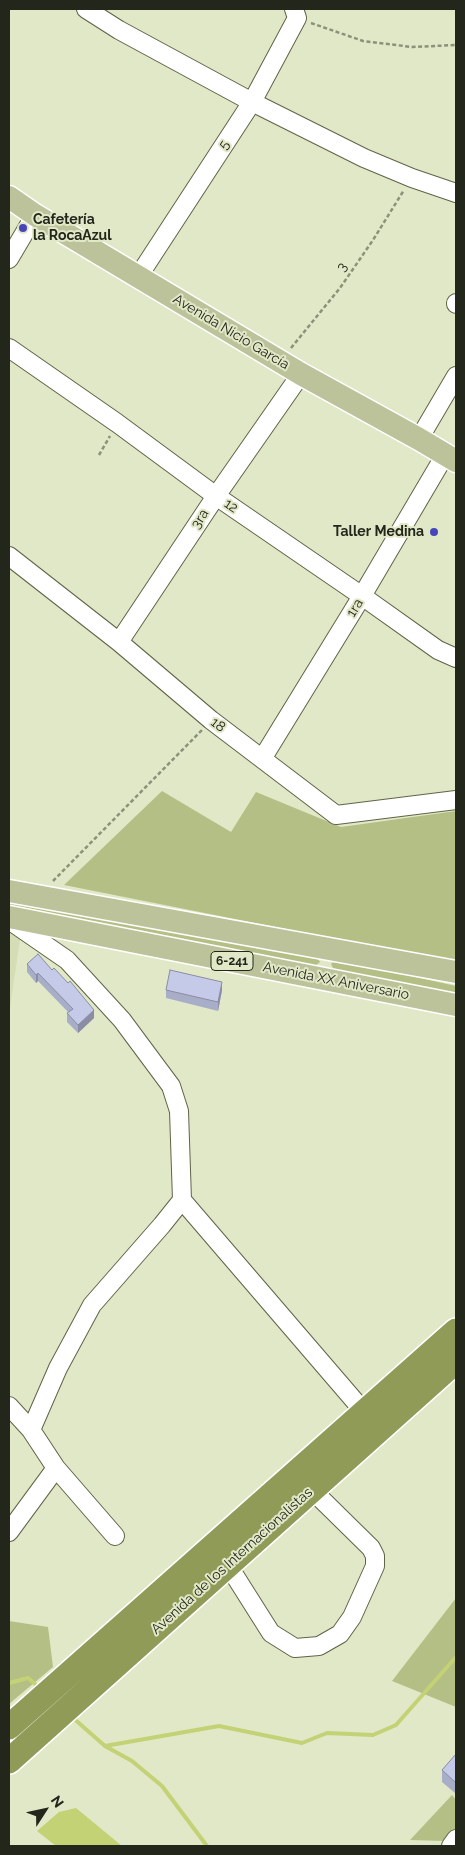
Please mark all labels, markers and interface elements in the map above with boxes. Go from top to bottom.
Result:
street label: 5 [215,137,233,153]
place label: Cafetería la RocaAzul [33,212,112,244]
marker: Cafetería la RocaAzul [17,222,29,234]
street label: 3 [333,259,351,275]
street label: Avenida Nicio García [170,291,292,373]
street label: 12 [221,495,241,517]
street label: 3ra [188,506,212,532]
place label: Taller Medina [333,524,424,540]
marker: Taller Medina [428,526,440,538]
street label: 1ra [343,596,367,620]
street label: 18 [207,714,229,736]
road number: 6-241 [211,951,253,970]
street label: Avenida XX Aniversario [261,959,411,1003]
street label: Avenida de los Internacionalistas [148,1484,316,1638]
north arrow [20,1785,70,1835]
text: N [48,1792,67,1810]

